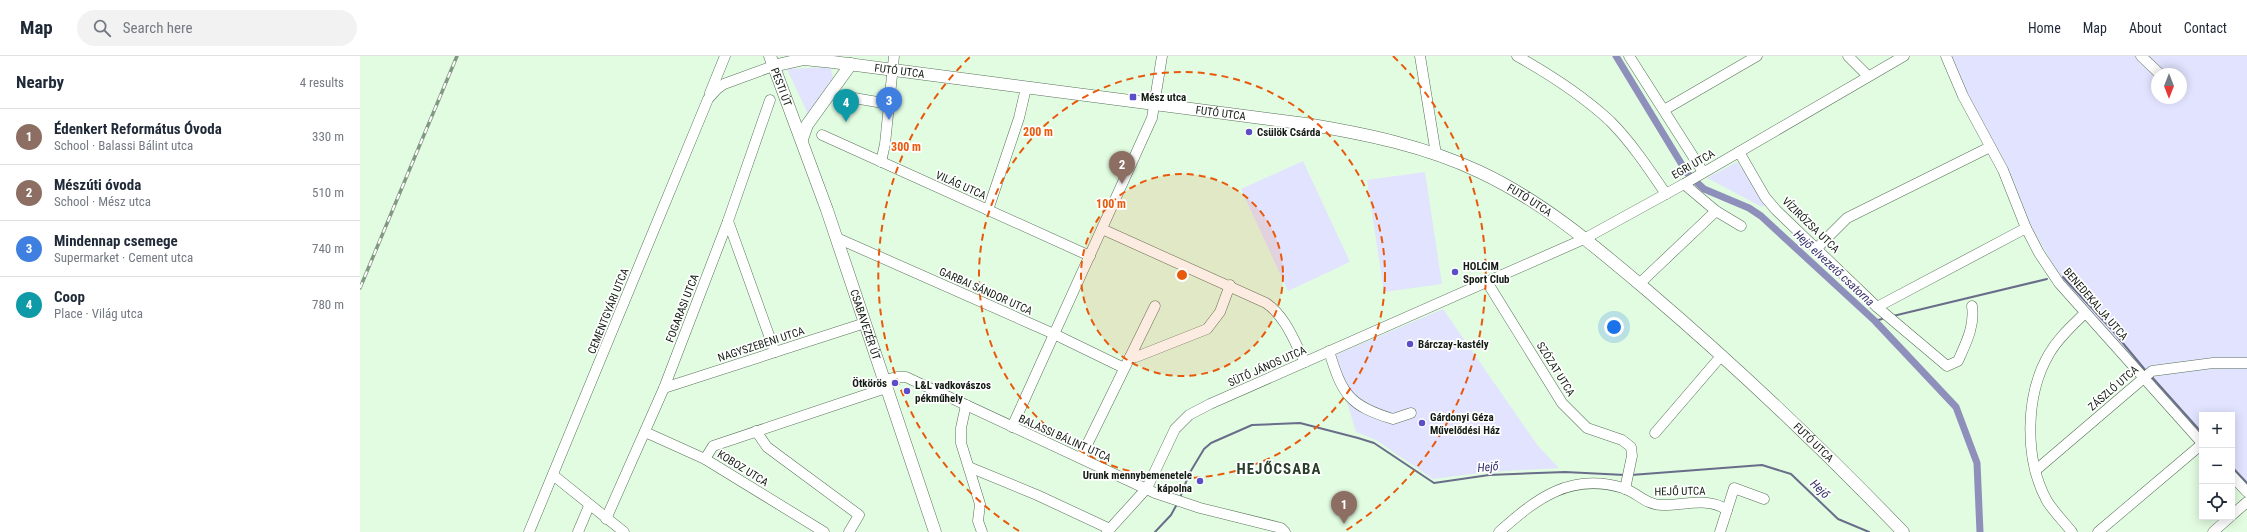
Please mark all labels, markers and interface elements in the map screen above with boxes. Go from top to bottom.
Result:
search box [77,10,357,46]
text: Map [20,16,53,39]
icon: search [91,17,113,39]
text: Search here [123,19,193,37]
text: Home [2028,20,2061,36]
text: Map [2083,20,2107,36]
text: About [2129,20,2162,36]
text: Contact [2184,20,2227,36]
street label: FUTÓ UTCA [874,61,926,81]
street label: PESTI ÚT [768,66,794,108]
north arrow [2151,68,2187,104]
text: Nearby [16,72,64,92]
text: 4 results [300,75,344,90]
pin: 3 [876,87,902,120]
pin: 4 [833,89,859,122]
place label: Mész utca [1141,91,1186,104]
marker: Mész utca [1128,92,1138,102]
street label: FUTÓ UTCA [1195,104,1247,123]
text: Édenkert Református Óvoda [54,120,222,138]
text: 200 m [1023,125,1053,139]
place label: Csülök Csárda [1257,126,1320,139]
marker: Csülök Csárda [1244,127,1254,137]
text: 1 [26,129,32,144]
text: 330 m [312,129,344,144]
text: School · Balassi Bálint utca [54,138,193,153]
text: 300 m [891,140,921,154]
street label: EGRI UTCA [1669,147,1718,182]
pin: 2 [1109,151,1135,184]
street label: VILÁG UTCA [934,169,989,203]
text: Mészúti óvoda [54,176,141,194]
street label: FUTÓ UTCA [1505,181,1555,220]
text: 2 [26,185,32,200]
text: 510 m [312,185,344,200]
text: School · Mész utca [54,194,151,209]
street label: VÍZIRÓZSA UTCA [1779,195,1842,256]
text: 100 m [1096,197,1126,211]
water label: Hejő elvezető csatorna [1791,227,1877,309]
text: Mindennap csemege [54,232,178,250]
text: 3 [26,241,32,256]
text: 740 m [312,241,344,256]
text: Supermarket · Cement utca [54,250,193,265]
place label: HOLCIM Sport Club [1463,260,1510,286]
street label: GARBAI SÁNDOR UTCA [937,265,1035,318]
street label: CEMENTGYÁRI UTCA [585,266,632,356]
street label: BENEDEKALJA UTCA [2061,266,2131,344]
marker: HOLCIM Sport Club [1450,267,1460,277]
centre of rings [1175,268,1189,282]
street label: FOGARASI UTCA [663,272,702,344]
text: Coop [54,288,85,306]
street label: CSABAVEZÉR ÚT [847,288,883,362]
text: 4 [26,297,32,312]
text: 780 m [312,297,344,312]
text: Place · Világ utca [54,306,143,321]
your location [1604,317,1624,337]
street label: NAGYSZEBENI UTCA [716,324,807,365]
place label: Bárczay-kastély [1418,338,1489,351]
marker: Bárczay-kastély [1405,339,1415,349]
street label: SZÓZAT UTCA [1534,340,1578,399]
street label: SÜTŐ JÁNOS UTCA [1226,343,1309,390]
street label: ZÁSZLÓ UTCA [2086,363,2141,414]
place label: Ötkörös [852,376,887,390]
marker: Ötkörös [890,378,900,388]
place label: L&L vadkovászos pékműhely [915,379,991,405]
marker: L&L vadkovászos pékműhely [902,386,912,396]
place label: Gárdonyi Géza Művelődési Ház [1430,411,1500,437]
street label: BALASSI BÁLINT UTCA [1016,412,1114,465]
map controls [2199,412,2235,520]
button: + [2199,412,2235,448]
marker: Gárdonyi Géza Művelődési Ház [1417,418,1427,428]
street label: FUTÓ UTCA [1791,420,1836,465]
street label: KOBOZ UTCA [715,448,771,490]
button: − [2199,448,2235,484]
water label: Hejő [1477,459,1500,475]
district label: HEJŐCSABA [1237,460,1321,478]
place label: Urunk mennybemenetele kápolna [1083,469,1192,495]
marker: Urunk mennybemenetele kápolna [1195,476,1205,486]
water label: Hejő [1808,477,1833,502]
button: locate [2199,484,2235,520]
street label: HEJŐ UTCA [1654,485,1706,498]
pin: 1 [1331,491,1357,524]

